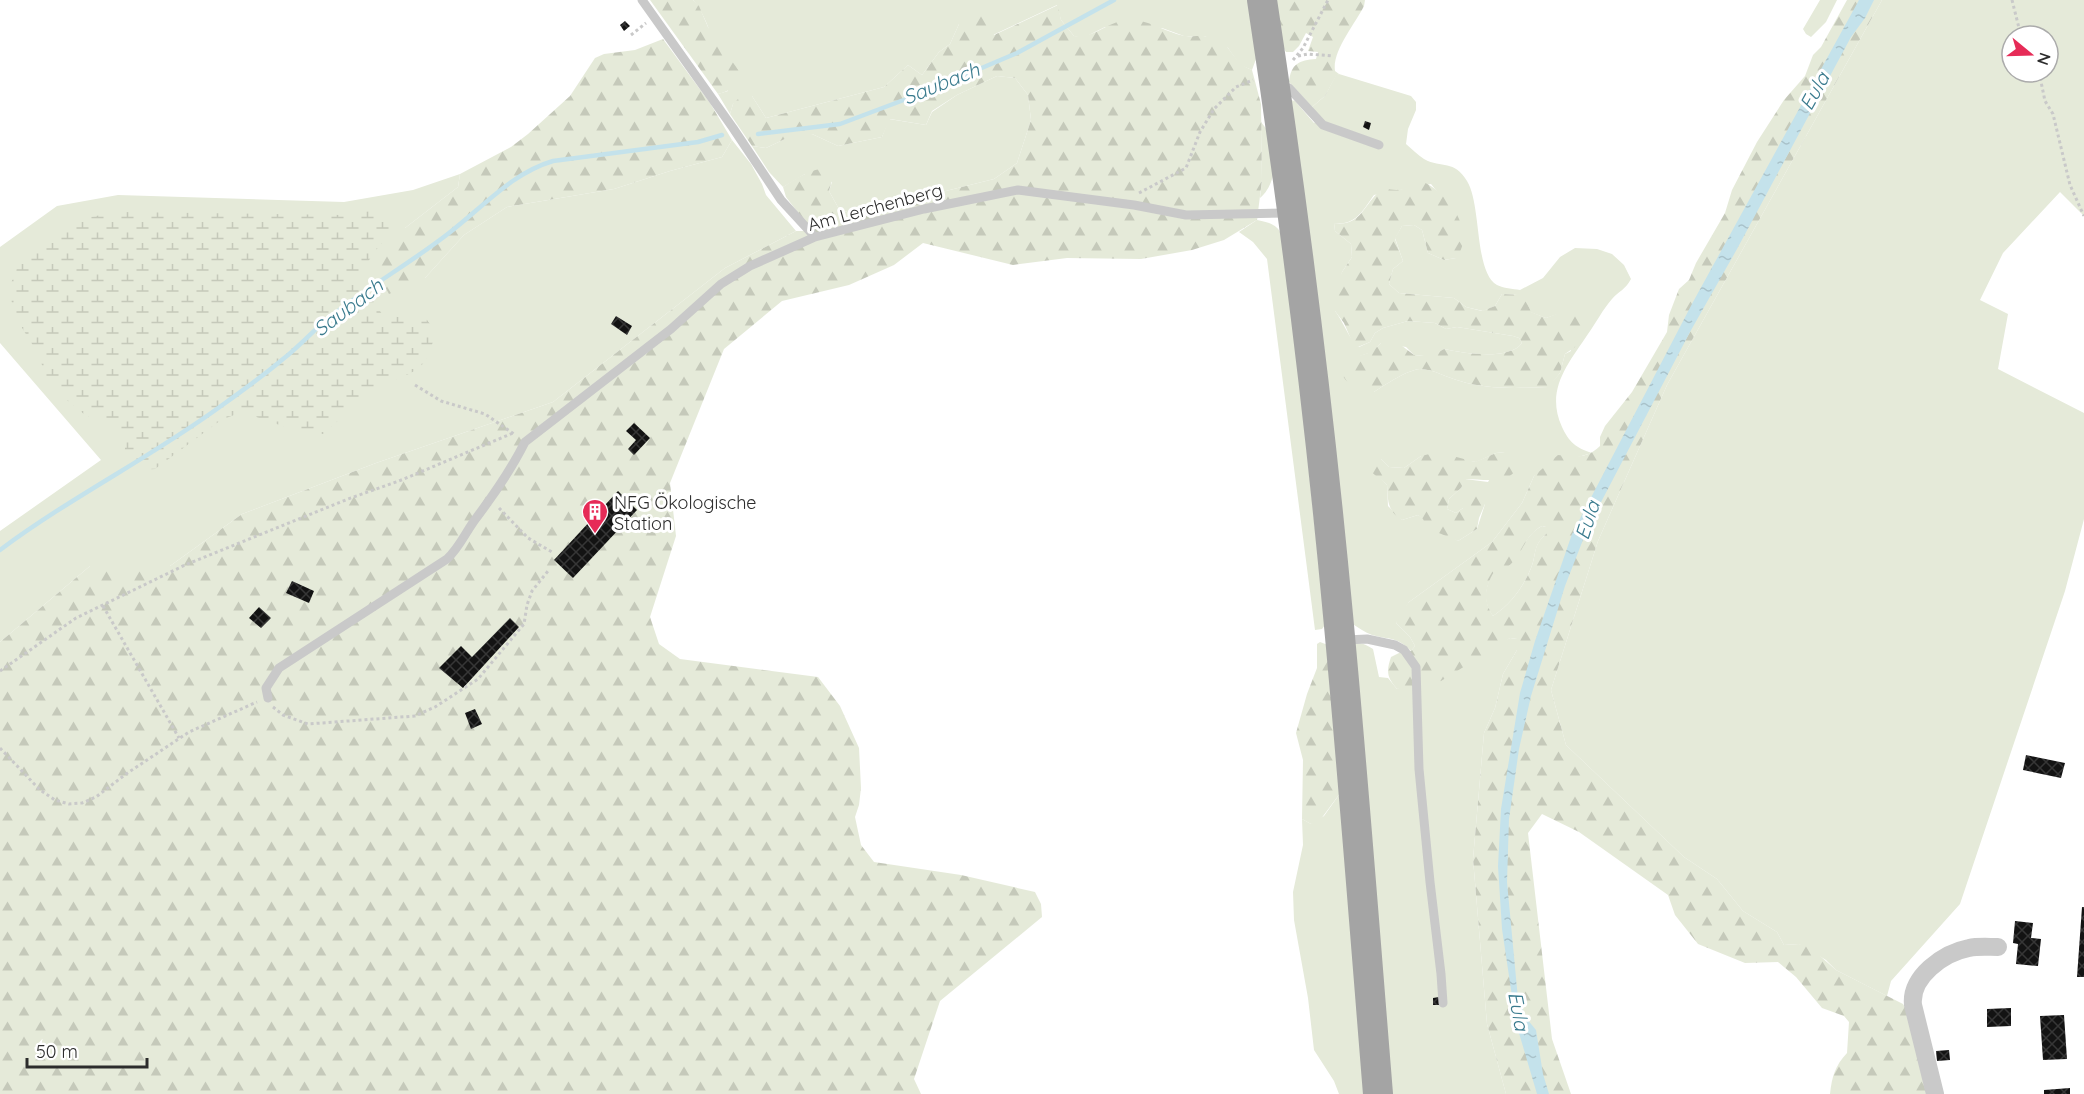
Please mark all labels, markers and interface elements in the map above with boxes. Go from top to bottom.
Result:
north arrow [2000,24,2060,84]
text: N [2033,50,2056,68]
water label: Saubach [899,56,984,110]
water label: Eula [1794,66,1835,114]
street label: Am Lerchenberg [805,178,945,236]
water label: Saubach [308,272,388,341]
place label: NFG Ökologische Station [614,491,757,535]
water label: Eula [1569,496,1606,543]
building icon: NFG Ökologische Station [580,497,610,535]
water label: Eula [1503,989,1535,1034]
scale bar [27,1031,147,1069]
text: 50 m [36,1040,78,1063]

